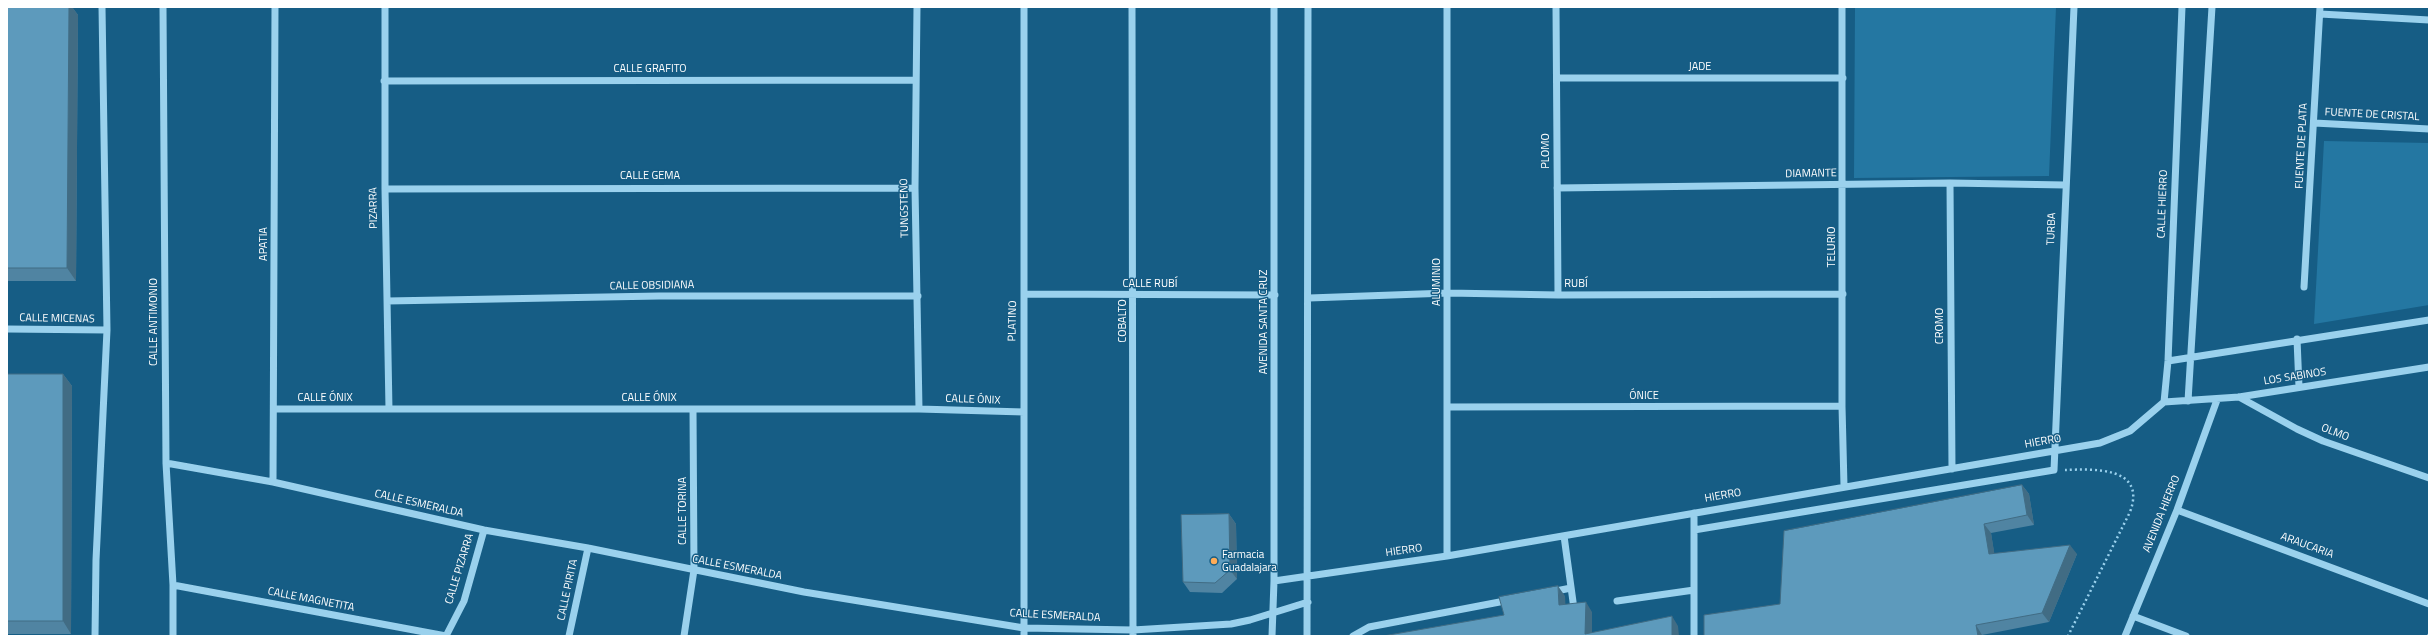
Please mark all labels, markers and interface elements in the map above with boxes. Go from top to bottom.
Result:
street label: JADE [1689,60,1711,74]
street label: CALLE GRAFITO [614,62,686,76]
street label: FUENTE DE PLATA [2293,103,2311,189]
street label: FUENTE DE CRISTAL [2324,106,2420,124]
street label: PLOMO [1539,133,1553,169]
street label: DIAMANTE [1785,167,1837,181]
street label: CALLE GEMA [620,169,680,183]
street label: CALLE HIERRO [2155,169,2171,239]
street label: TUNGSTENO [898,178,912,238]
street label: PIZARRA [367,187,381,229]
street label: TURBA [2045,212,2059,246]
street label: APATIA [257,227,271,261]
street label: TELURIO [1825,227,1839,267]
street label: ALUMINIO [1430,258,1444,306]
street label: AVENIDA SANTA CRUZ [1257,270,1271,374]
street label: CALLE RUBÍ [1123,277,1177,291]
street label: RUBÍ [1564,277,1588,291]
street label: CALLE ANTIMONIO [147,278,161,366]
street label: CALLE OBSIDIANA [610,279,694,293]
street label: COBALTO [1116,299,1130,343]
street label: PLATINO [1006,300,1020,342]
street label: CROMO [1933,308,1947,344]
street label: CALLE MICENAS [19,312,95,326]
street label: LOS SABINOS [2263,366,2327,388]
street label: ÓNICE [1629,389,1659,403]
street label: CALLE ÓNIX [297,391,353,405]
street label: CALLE ÓNIX [621,391,677,405]
street label: CALLE ÓNIX [945,392,1001,408]
street label: OLMO [2319,422,2351,444]
street label: HIERRO [2024,432,2062,452]
street label: AVENIDA HIERRO [2141,474,2183,554]
street label: CALLE TORINA [676,477,690,545]
street label: HIERRO [1704,486,1742,506]
street label: CALLE ESMERALDA [373,487,465,521]
street label: ARAUCARIA [2279,530,2335,562]
street label: CALLE PIZARRA [443,532,477,606]
street label: HIERRO [1385,542,1423,560]
place label: Farmacia Guadalajara [1222,548,1277,574]
street label: CALLE ESMERALDA [691,553,783,583]
marker: Farmacia Guadalajara [1209,556,1219,566]
street label: CALLE PIRITA [555,558,581,622]
street label: CALLE MAGNETITA [267,585,355,615]
street label: CALLE ESMERALDA [1009,607,1101,625]

